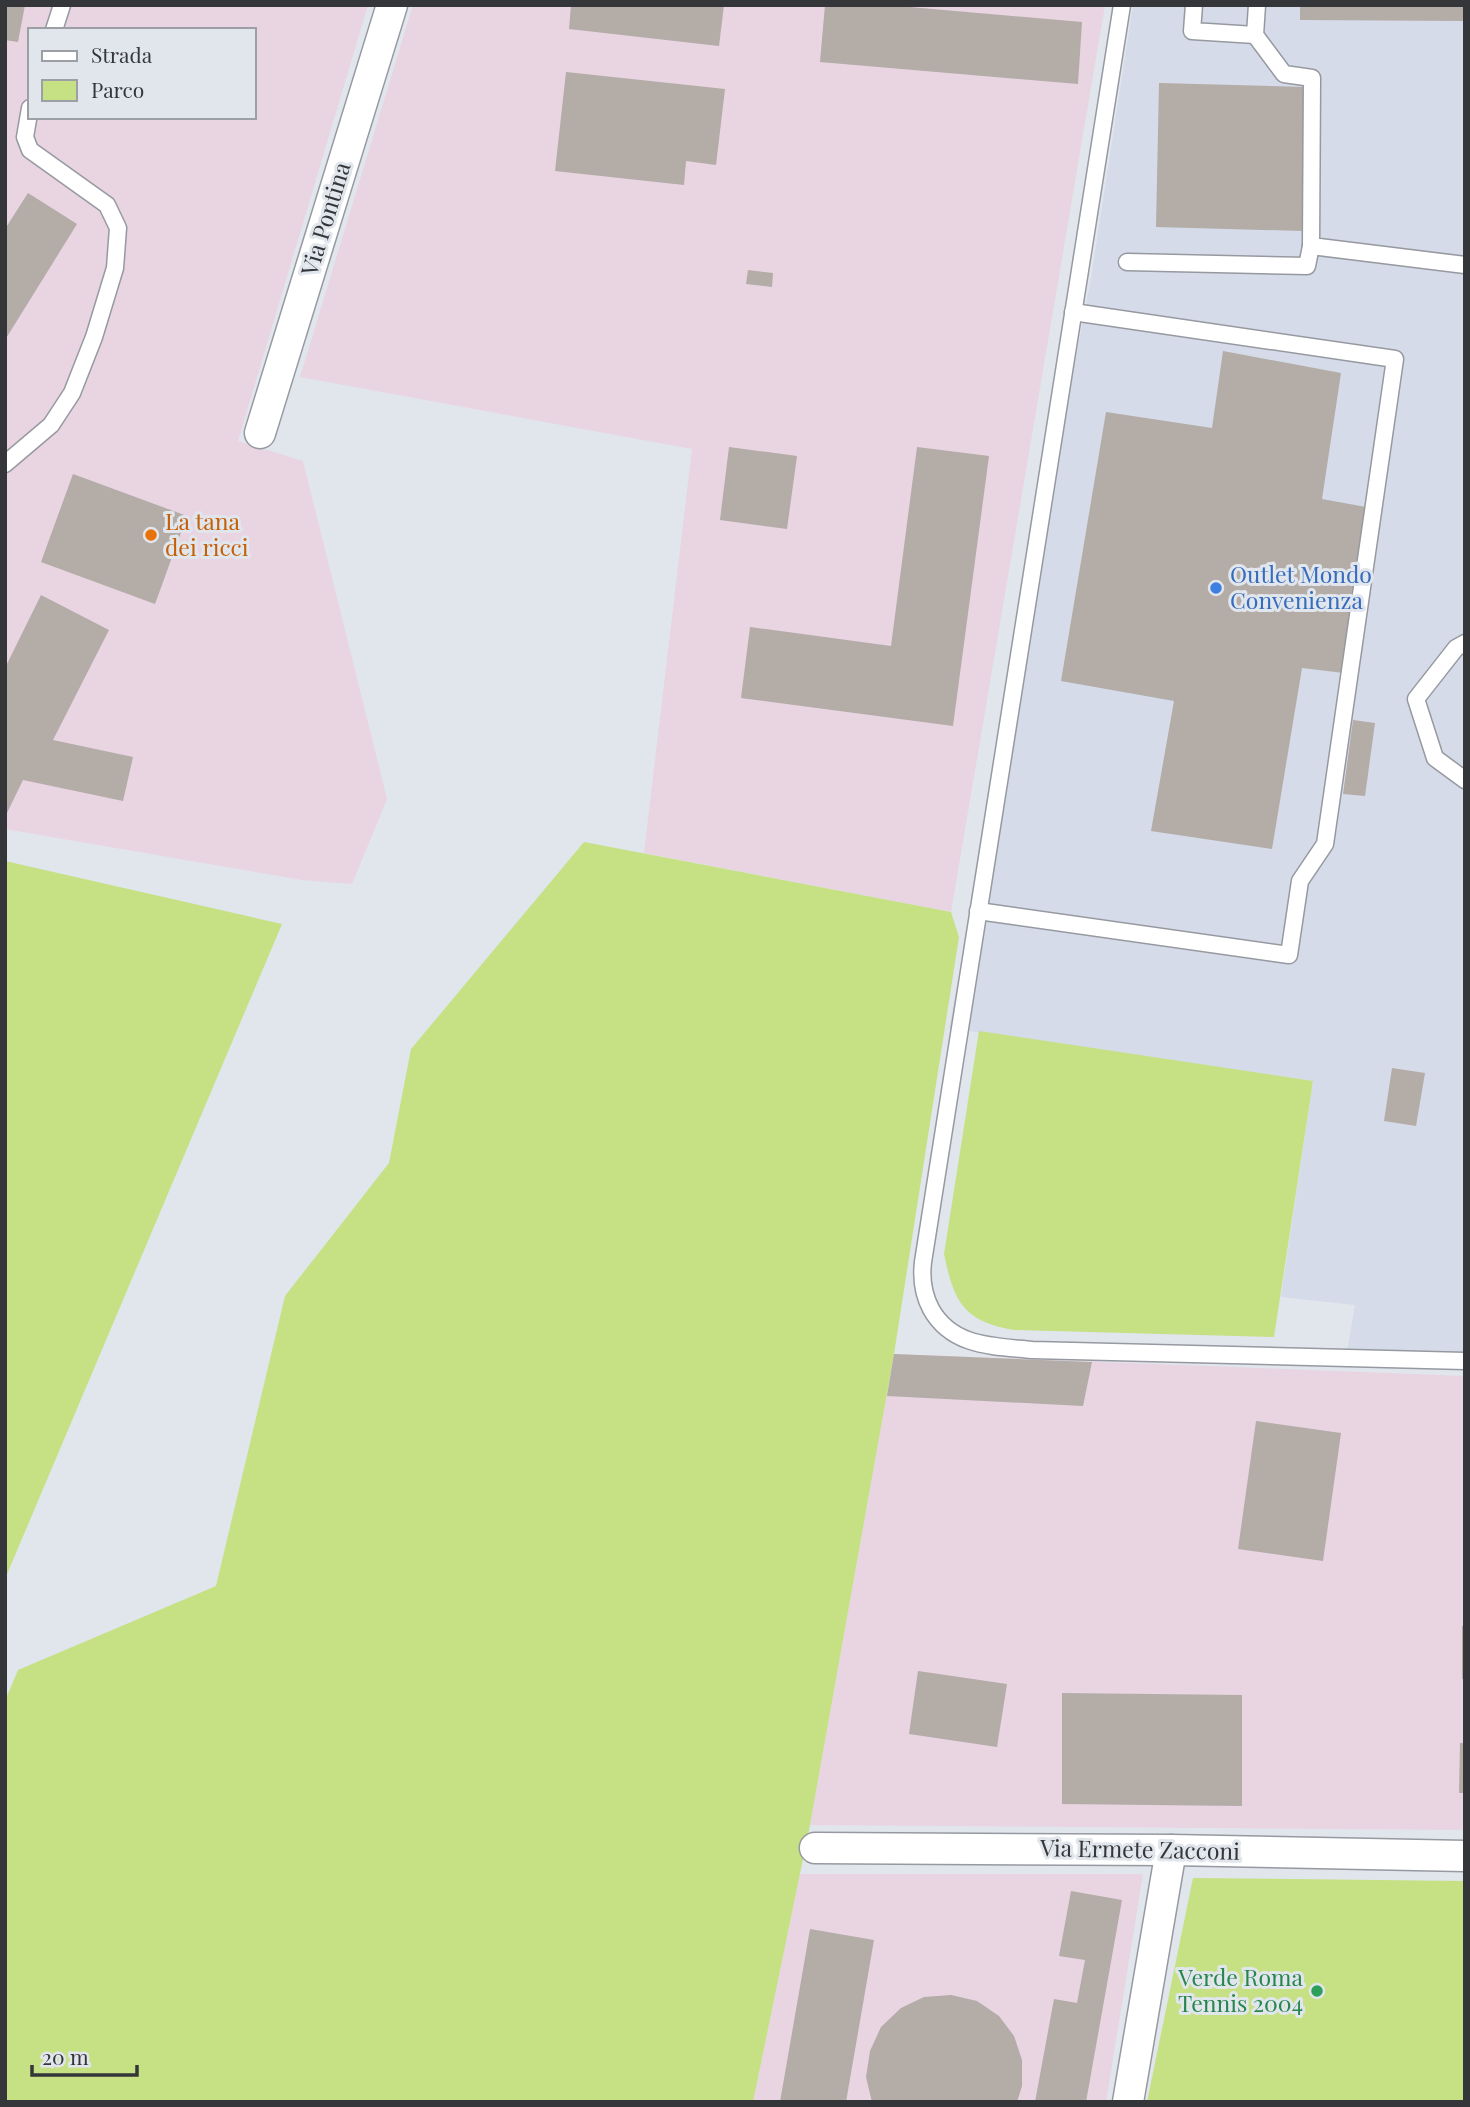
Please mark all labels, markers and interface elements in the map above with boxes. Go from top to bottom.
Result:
legend [28,28,256,119]
text: Strada [91,40,153,68]
text: Parco [91,75,144,103]
street label: Via Pontina [292,158,357,280]
place label: La tana dei ricci [165,505,249,562]
marker: La tana dei ricci [143,527,159,543]
place label: Outlet Mondo Convenienza [1230,558,1372,615]
marker: Outlet Mondo Convenienza [1208,580,1224,596]
street label: Via Ermete Zacconi [1039,1831,1240,1866]
place label: Verde Roma Tennis 2004 [1177,1961,1304,2018]
marker: Verde Roma Tennis 2004 [1309,1983,1325,1999]
scale bar [32,2034,136,2078]
text: 20 m [42,2042,89,2070]

